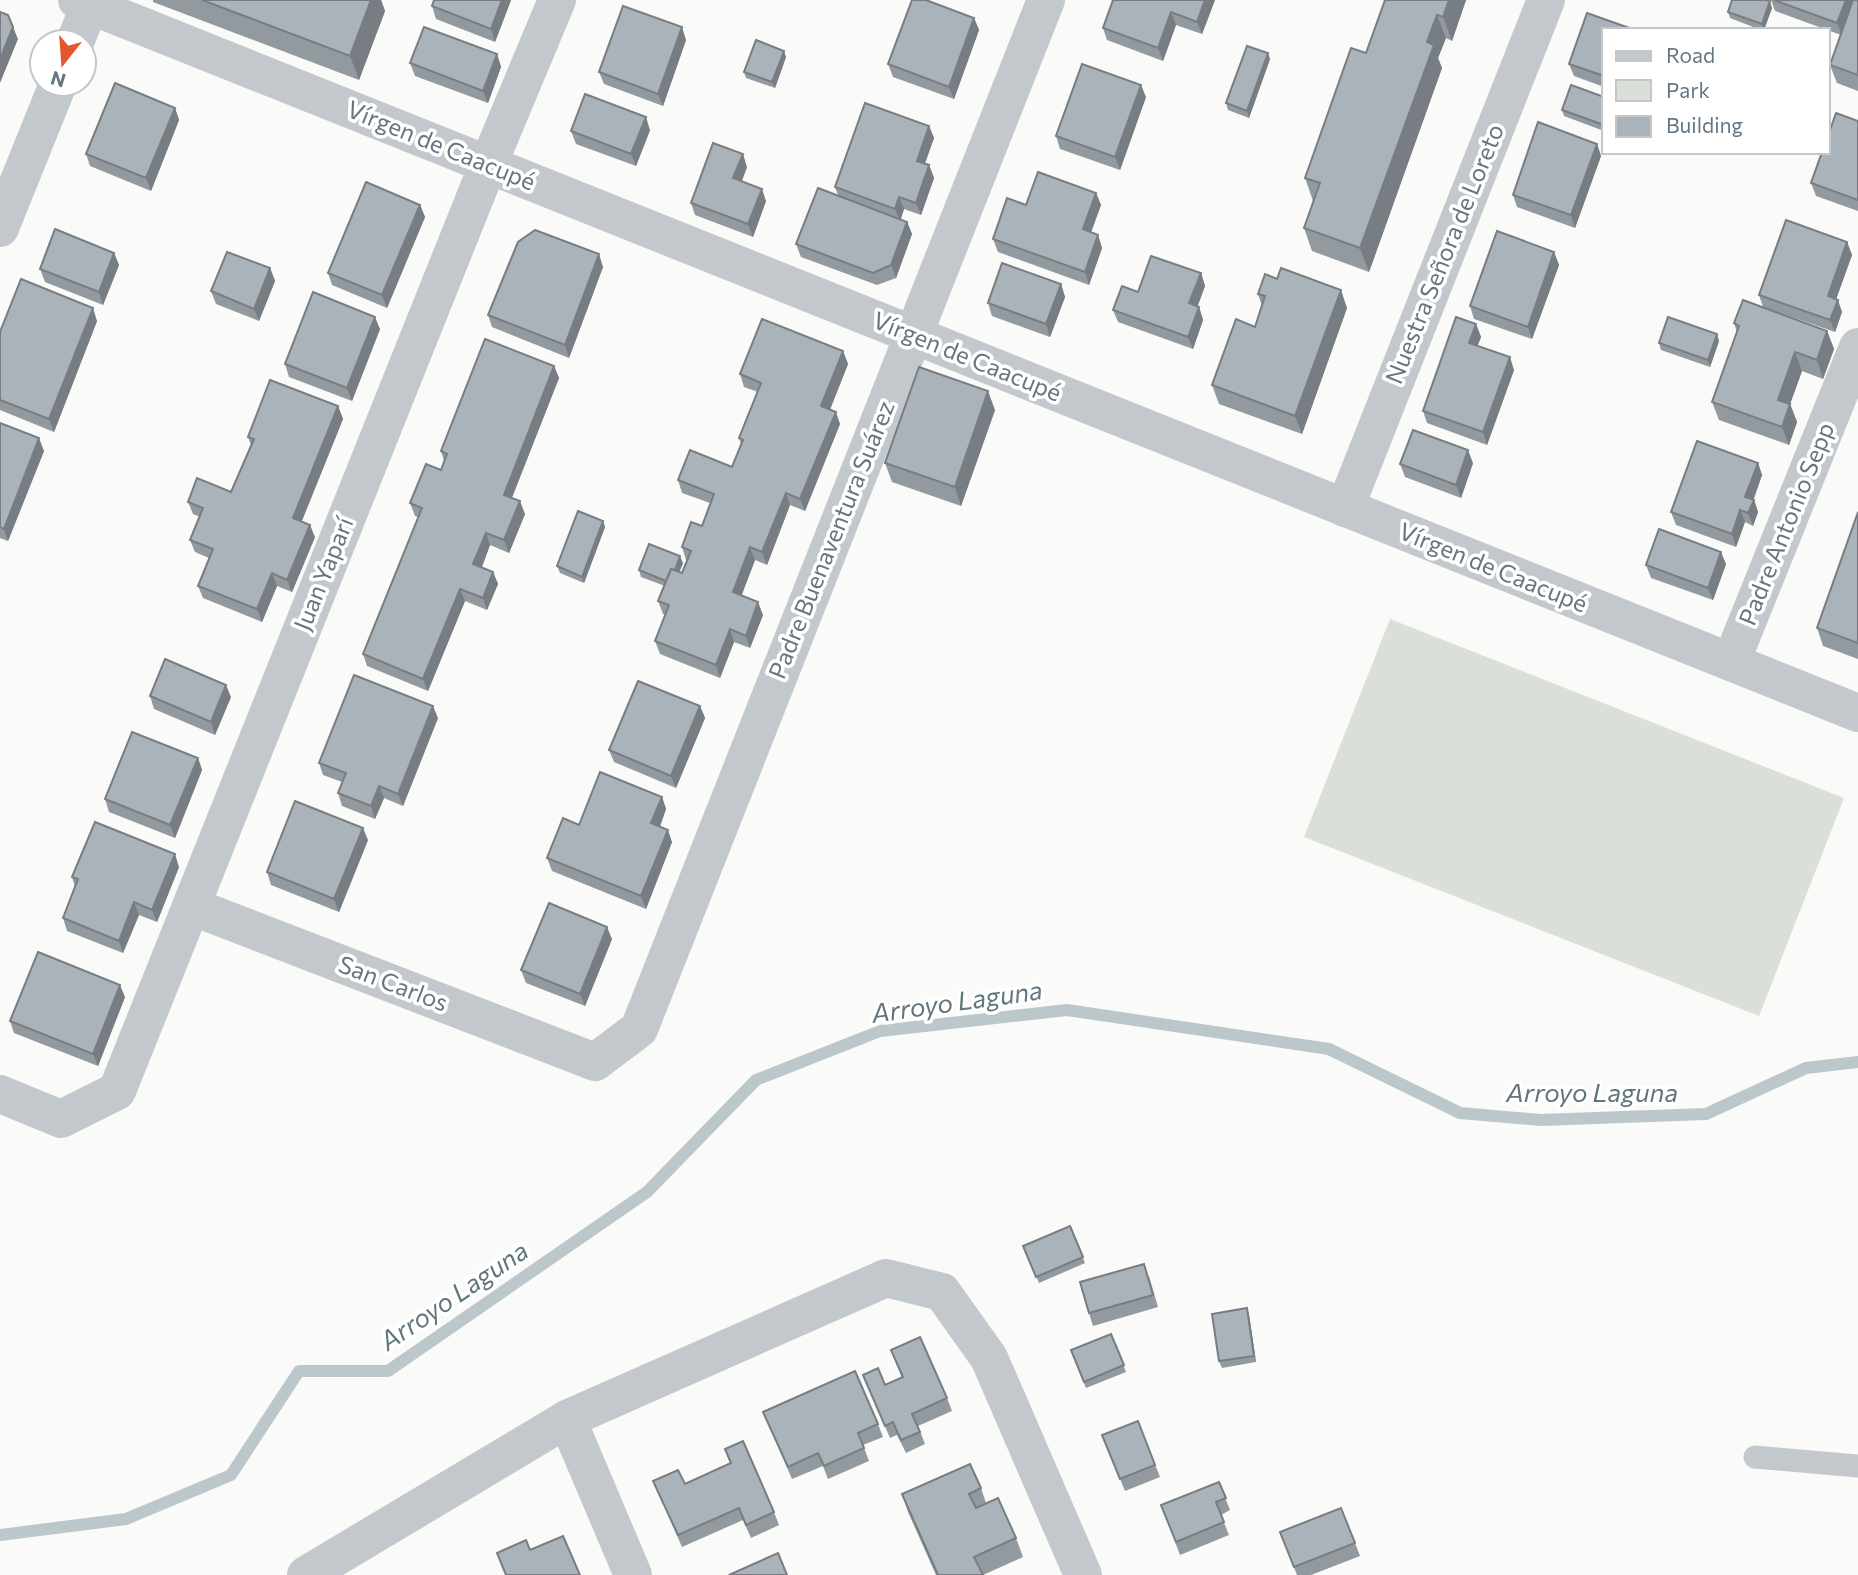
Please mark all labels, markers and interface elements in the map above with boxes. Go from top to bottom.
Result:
north arrow [28,28,98,98]
legend [1602,28,1830,154]
text: Road [1666,42,1715,67]
text: N [48,67,68,93]
text: Park [1666,77,1710,102]
street label: Vírgen de Caacupé [343,94,540,196]
text: Building [1666,112,1743,137]
street label: Nuestra Señora de Loreto [1378,119,1509,388]
street label: Vírgen de Caacupé [869,305,1066,407]
street label: Padre Buenaventura Suárez [761,396,900,683]
street label: Padre Antonio Sepp [1732,418,1840,629]
street label: Juan Yaparí [287,512,359,634]
street label: Vírgen de Caacupé [1395,516,1592,618]
street label: San Carlos [335,949,452,1017]
water label: Arroyo Laguna [868,973,1044,1028]
water label: Arroyo Laguna [1505,1076,1678,1107]
water label: Arroyo Laguna [372,1234,533,1356]

